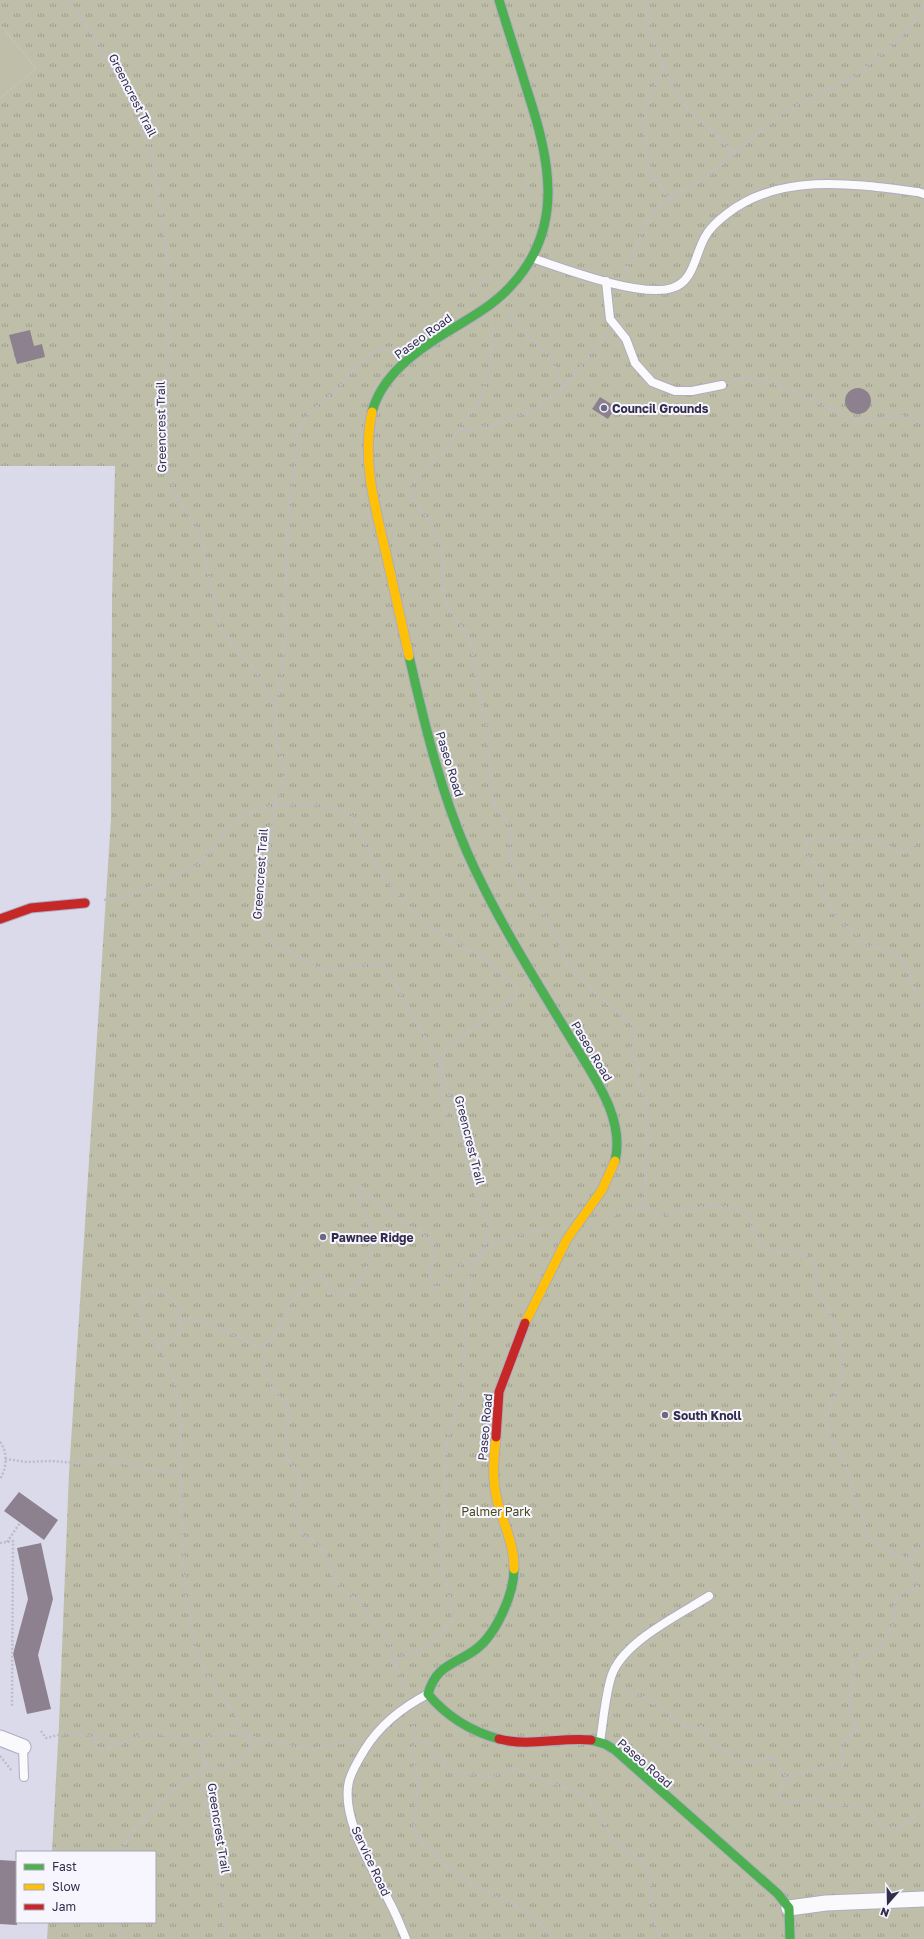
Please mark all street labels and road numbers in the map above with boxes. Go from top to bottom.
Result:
street label: Greencrest Trail [106,51,160,139]
street label: Paseo Road [391,310,455,362]
street label: Greencrest Trail [153,381,169,473]
street label: Paseo Road [433,730,467,798]
street label: Greencrest Trail [249,828,271,920]
street label: Paseo Road [568,1018,616,1084]
street label: Greencrest Trail [452,1094,488,1186]
street label: Paseo Road [475,1393,495,1461]
street label: Paseo Road [615,1735,675,1791]
street label: Greencrest Trail [204,1782,234,1874]
street label: Service Road [348,1824,394,1898]

